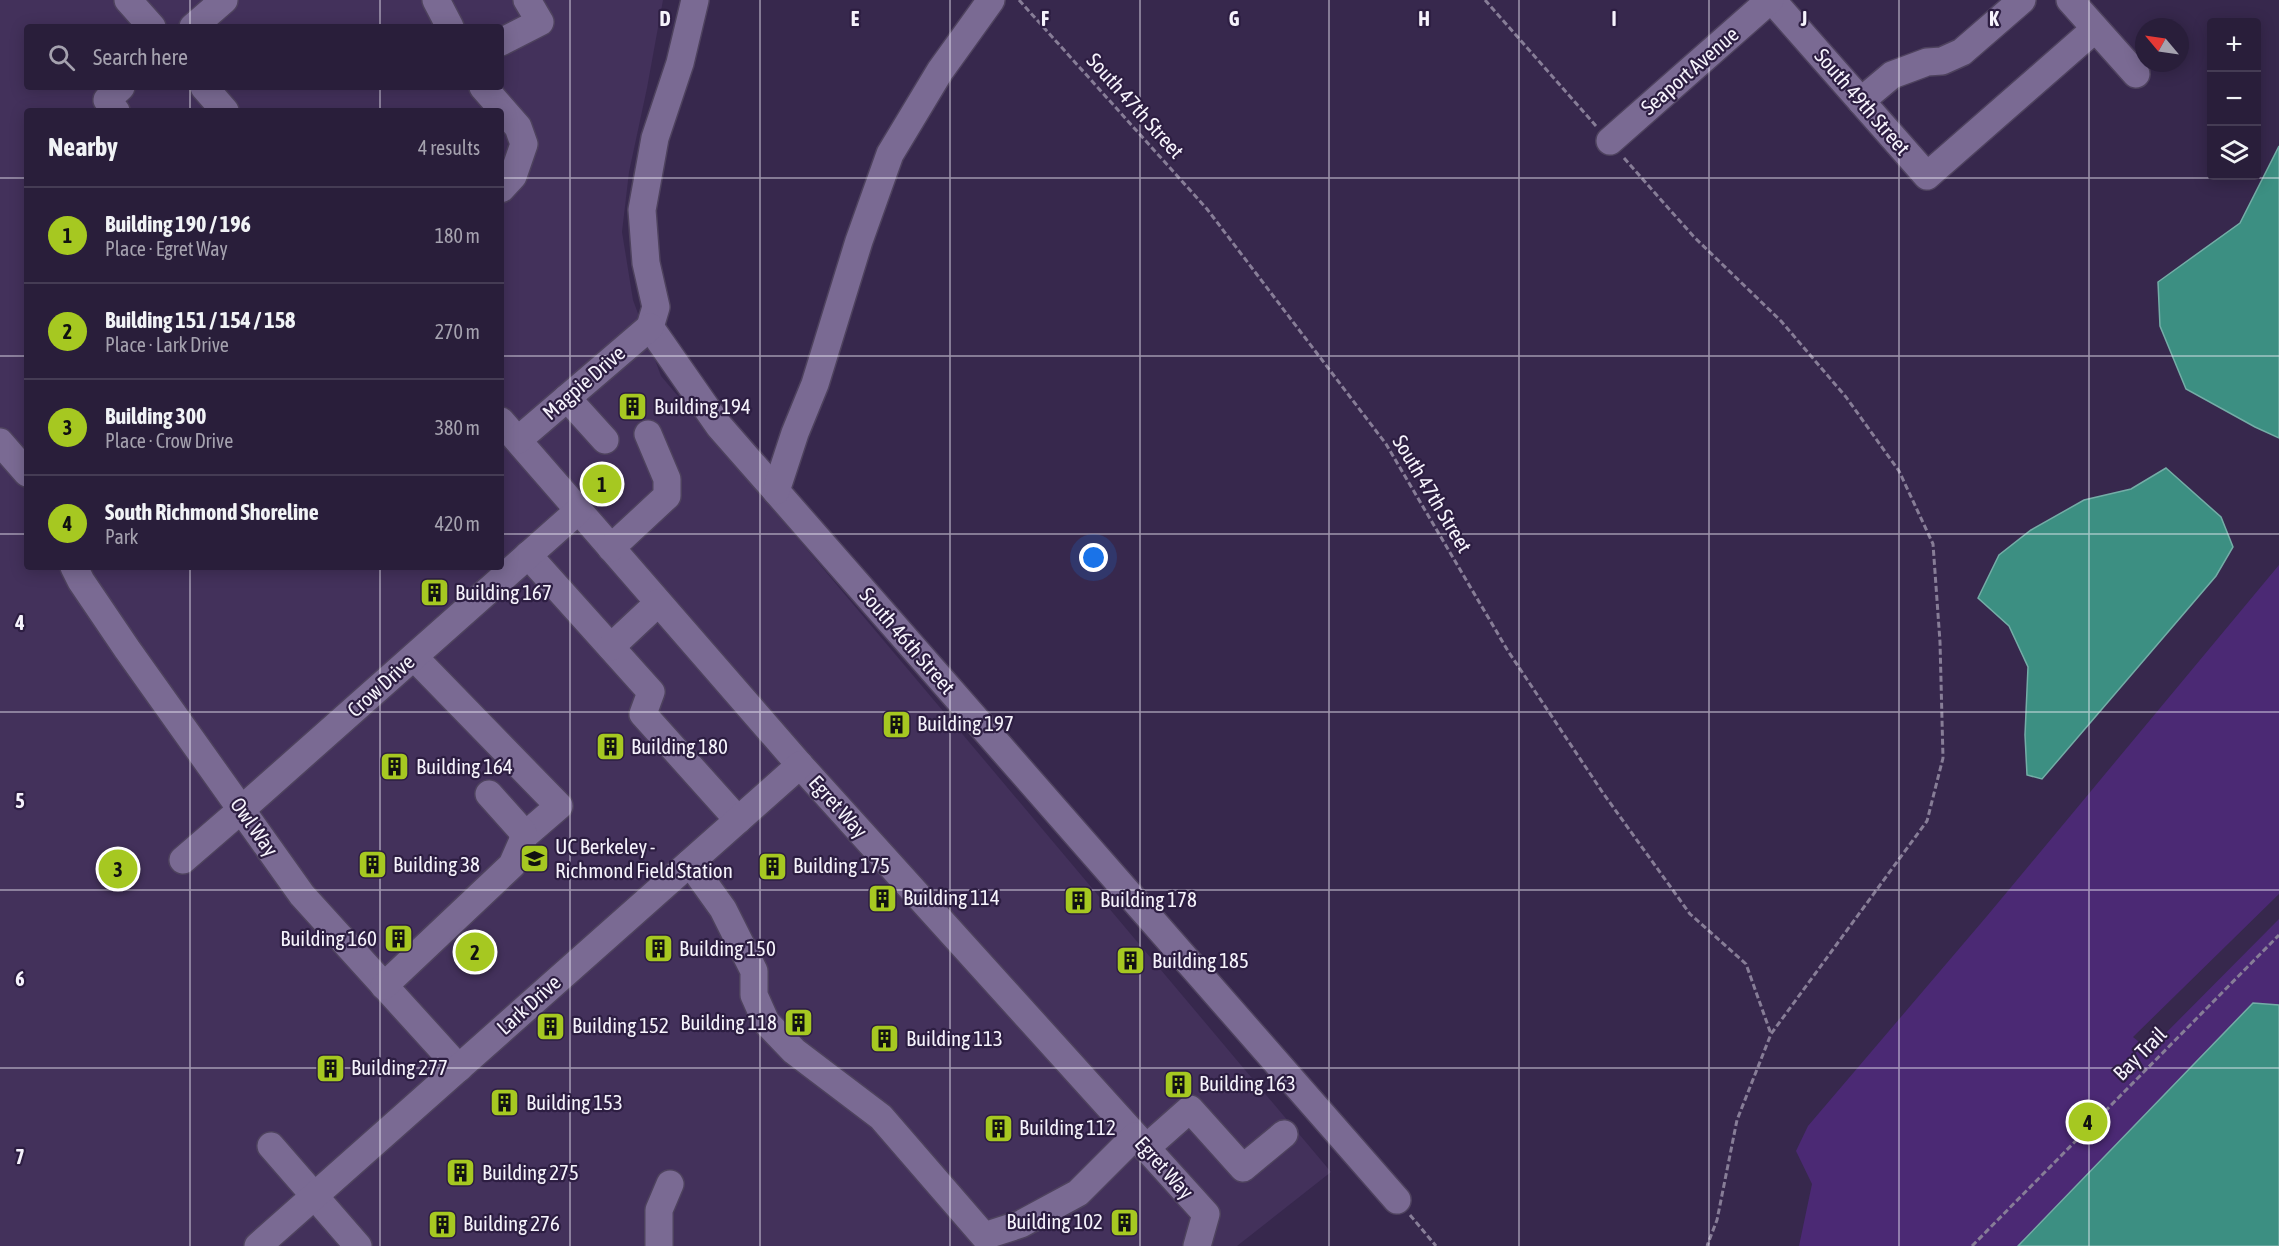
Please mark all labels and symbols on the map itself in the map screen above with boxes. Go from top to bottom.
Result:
text: D [659,7,671,30]
text: E [851,7,860,30]
text: F [1041,7,1049,30]
text: G [1229,7,1240,30]
text: H [1418,7,1430,30]
text: I [1611,7,1617,30]
text: J [1800,7,1807,30]
text: K [1989,7,1999,30]
north arrow [2135,18,2189,72]
street label: Seaport Avenue [1636,22,1743,119]
street label: South 49th Street [1810,43,1915,159]
street label: South 47th Street [1082,48,1189,163]
street label: Magpie Drive [537,340,629,424]
building icon: Building 194 [617,391,649,423]
place label: Building 194 [654,394,751,418]
street label: South 47th Street [1388,430,1477,557]
pin: 1 [582,462,622,506]
your location [1079,543,1108,572]
building icon: Building 167 [418,577,450,609]
place label: Building 167 [455,580,552,604]
street label: South 46th Street [855,582,960,698]
text: 4 [14,611,25,634]
street label: Crow Drive [342,649,419,721]
building icon: Building 197 [880,708,912,740]
place label: Building 197 [917,711,1014,735]
building icon: Building 180 [594,731,626,763]
place label: Building 180 [631,734,728,758]
building icon: Building 164 [379,751,411,783]
place label: Building 164 [416,754,513,778]
street label: Egret Way [805,770,873,843]
text: 5 [15,789,25,812]
street label: Owl Way [226,792,284,861]
place label: UC Berkeley - Richmond Field Station [555,834,733,882]
school or university icon: UC Berkeley - Richmond Field Station [518,843,550,875]
pin: 3 [98,846,138,892]
building icon: Building 38 [356,849,388,881]
building icon: Building 175 [756,850,788,882]
place label: Building 38 [393,852,480,876]
place label: Building 175 [793,853,890,877]
building icon: Building 114 [866,882,898,914]
building icon: Building 178 [1063,884,1095,916]
place label: Building 114 [903,885,1000,909]
place label: Building 178 [1100,887,1197,911]
building icon: Building 160 [382,923,414,955]
place label: Building 160 [280,926,377,950]
pin: 2 [456,930,494,974]
building icon: Building 150 [642,933,674,965]
place label: Building 150 [679,936,776,960]
building icon: Building 185 [1115,945,1147,977]
place label: Building 185 [1152,948,1249,972]
text: 6 [15,967,25,990]
street label: Lark Drive [492,970,565,1039]
building icon: Building 118 [782,1007,814,1039]
building icon: Building 152 [535,1010,567,1042]
place label: Building 118 [680,1010,777,1034]
place label: Building 152 [572,1013,669,1037]
street label: Bay Trail [2108,1021,2171,1085]
building icon: Building 113 [869,1023,901,1055]
place label: Building 113 [906,1026,1003,1050]
building icon: Building 277 [314,1052,346,1084]
place label: Building 277 [351,1055,448,1079]
building icon: Building 163 [1162,1068,1194,1100]
place label: Building 163 [1199,1071,1296,1095]
building icon: Building 153 [489,1087,521,1119]
place label: Building 153 [526,1090,623,1114]
pin: 4 [2068,1100,2108,1144]
building icon: Building 112 [982,1112,1014,1144]
place label: Building 112 [1019,1115,1116,1139]
street label: Egret Way [1131,1131,1199,1204]
text: 7 [15,1145,25,1168]
building icon: Building 275 [445,1157,477,1189]
place label: Building 275 [482,1160,579,1184]
building icon: Building 102 [1108,1206,1140,1238]
building icon: Building 276 [426,1208,458,1240]
place label: Building 102 [1006,1209,1103,1233]
place label: Building 276 [463,1211,560,1235]

